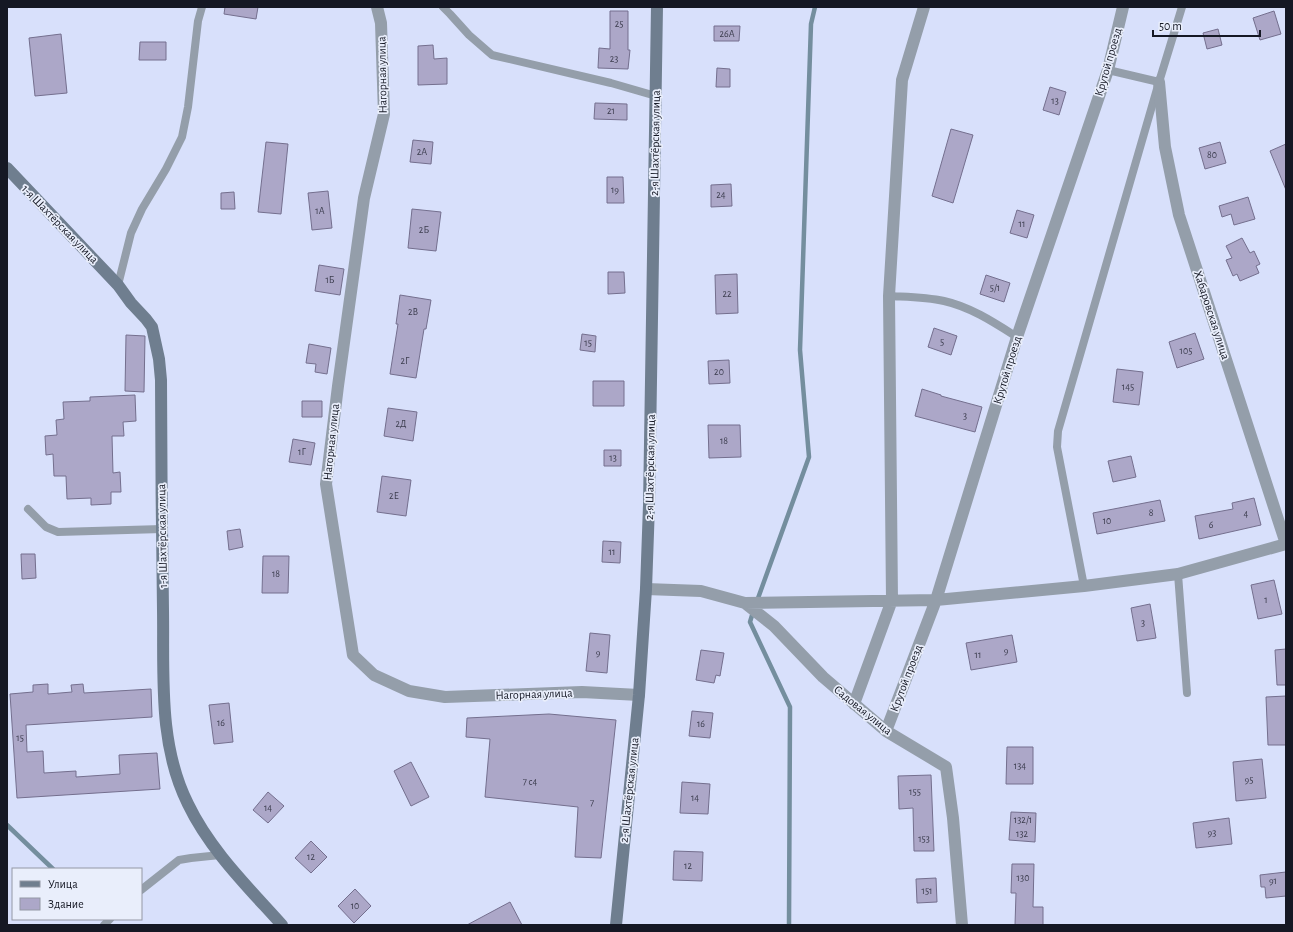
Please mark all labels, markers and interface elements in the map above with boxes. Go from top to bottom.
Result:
scale bar [1153,12,1260,38]
house number: 25 [615,19,623,29]
text: 50 m [1159,20,1182,32]
street label: Крутой проезд [1092,26,1124,98]
house number: 26А [719,29,735,39]
street label: Нагорная улица [375,36,390,114]
house number: 23 [610,54,618,64]
street label: 2-я Шахтёрская улица [648,90,663,196]
house number: 13 [1051,96,1059,106]
house number: 21 [607,106,615,116]
house number: 2А [417,147,427,157]
house number: 80 [1207,150,1217,160]
street label: 1-я Шахтёрская улица [19,182,101,267]
house number: 19 [611,185,619,195]
house number: 24 [716,190,726,200]
house number: 1А [315,206,325,216]
house number: 11 [1019,219,1025,229]
house number: 2Б [419,225,429,235]
street label: Хабаровская улица [1191,269,1232,362]
house number: 1Б [325,275,335,285]
house number: 5/1 [990,283,1000,293]
house number: 22 [722,289,732,299]
house number: 2В [408,307,418,317]
street label: Крутой проезд [991,334,1024,406]
house number: 5 [940,337,944,347]
house number: 15 [584,338,592,348]
house number: 105 [1180,346,1192,356]
house number: 2Г [400,356,410,366]
house number: 20 [714,367,724,377]
house number: 145 [1122,382,1134,392]
street label: Нагорная улица [321,402,342,481]
house number: 3 [963,411,967,421]
street label: 2-я Шахтёрская улица [643,414,658,520]
house number: 2Д [395,419,407,429]
house number: 18 [720,436,728,446]
house number: 1Г [298,447,306,457]
house number: 13 [609,453,617,463]
street label: 1-я Шахтёрская улица [155,483,170,588]
house number: 2Е [389,491,399,501]
house number: 8 [1149,508,1154,518]
house number: 4 [1244,509,1249,519]
house number: 10 [1103,516,1111,526]
house number: 6 [1209,520,1214,530]
house number: 11 [609,547,615,557]
house number: 18 [272,569,280,579]
house number: 1 [1264,595,1268,605]
house number: 3 [1141,618,1145,628]
street label: Крутой проезд [888,643,925,713]
house number: 9 [1004,646,1009,656]
house number: 9 [596,648,601,658]
house number: 11 [975,650,981,660]
street label: Садовая улица [831,683,895,738]
street label: Нагорная улица [495,687,573,702]
house number: 16 [217,718,225,728]
house number: 16 [697,719,705,729]
house number: 15 [16,733,24,743]
street label: 2-я Шахтёрская улица [618,736,642,843]
house number: 134 [1014,761,1026,771]
house number: 95 [1245,775,1253,785]
house number: 7 с4 [523,777,538,787]
house number: 155 [909,787,921,797]
house number: 14 [691,793,699,803]
house number: 7 [590,798,594,808]
house number: 14 [264,803,272,813]
house number: 132/1 [1014,815,1032,825]
house number: 93 [1208,828,1216,838]
house number: 132 [1016,829,1028,839]
house number: 153 [918,834,930,844]
house number: 12 [307,852,315,862]
house number: 12 [684,861,692,871]
legend [12,868,142,920]
house number: 130 [1017,873,1029,883]
house number: 91 [1269,876,1277,886]
text: Улица [48,878,78,890]
house number: 151 [921,886,933,896]
text: Здание [48,898,84,910]
house number: 10 [351,901,359,911]

